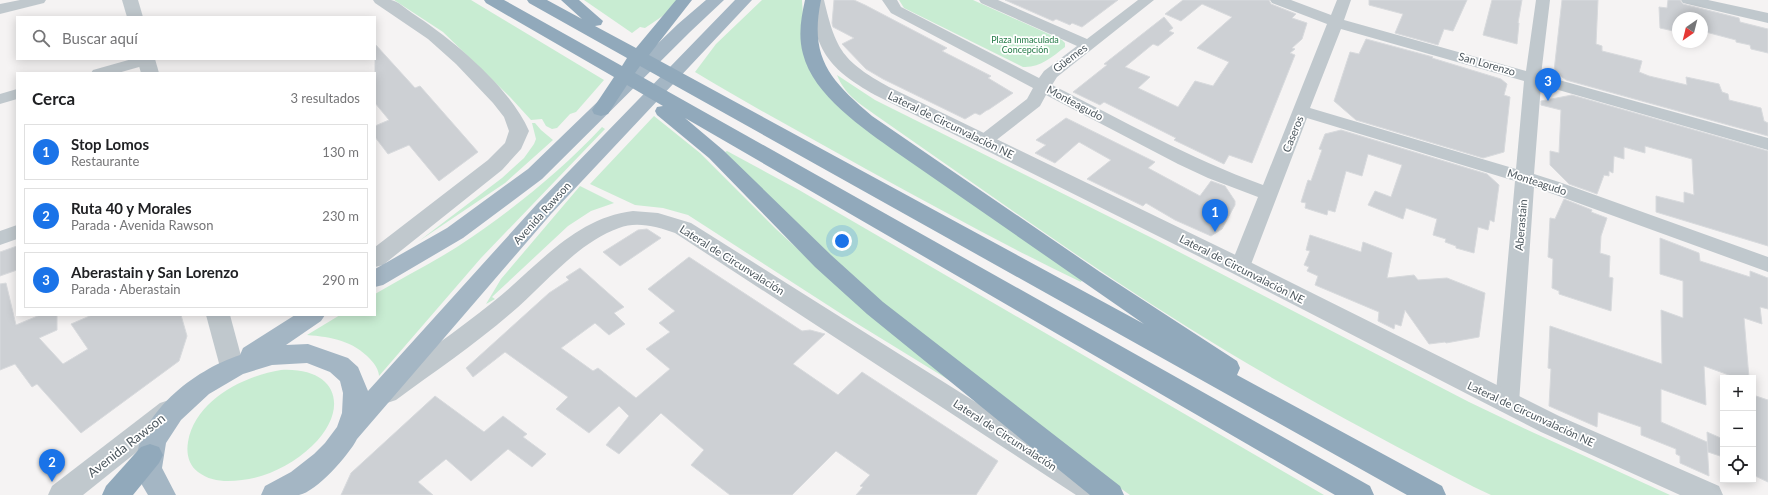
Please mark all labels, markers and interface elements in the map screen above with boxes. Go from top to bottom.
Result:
north arrow [1672,12,1708,48]
search box [16,16,376,60]
icon: search [30,27,52,49]
text: Buscar aquí [62,29,138,47]
park label: Plaza Inmaculada Concepción [991,34,1059,55]
street label: Güemes [1050,40,1090,75]
street label: San Lorenzo [1457,49,1517,78]
pin: 3 [1535,68,1561,101]
street label: Monteagudo [1045,82,1106,123]
text: Cerca [32,88,75,109]
street label: Lateral de Circunvalación NE [886,88,1016,161]
text: 3 resultados [290,90,360,106]
street label: Caseros [1279,113,1306,154]
text: Stop Lomos [71,135,149,153]
text: 1 [42,144,50,160]
text: 130 m [322,144,359,160]
text: Restaurante [71,153,139,169]
street label: Monteagudo [1506,166,1569,197]
street label: Avenida Rawson [510,179,573,247]
text: Ruta 40 y Morales [71,199,192,217]
pin: 1 [1202,199,1228,232]
street label: Aberastain [1512,199,1529,251]
text: 2 [42,208,50,224]
text: 230 m [322,208,359,224]
text: Parada · Avenida Rawson [71,217,214,233]
street label: Lateral de Circunvalación [678,222,787,297]
your location [832,231,852,251]
street label: Lateral de Circunvalación NE [1178,231,1307,306]
text: Aberastain y San Lorenzo [71,263,239,281]
text: 3 [42,272,50,288]
text: 290 m [322,272,359,288]
text: Parada · Aberastain [71,281,181,297]
map controls [1720,375,1756,483]
button: + [1720,375,1756,411]
street label: Lateral de Circunvalación NE [1466,378,1597,449]
street label: Lateral de Circunvalación [951,396,1060,473]
street label: Avenida Rawson [84,410,168,480]
button: − [1720,411,1756,447]
button: locate [1720,447,1756,483]
pin: 2 [39,449,65,482]

